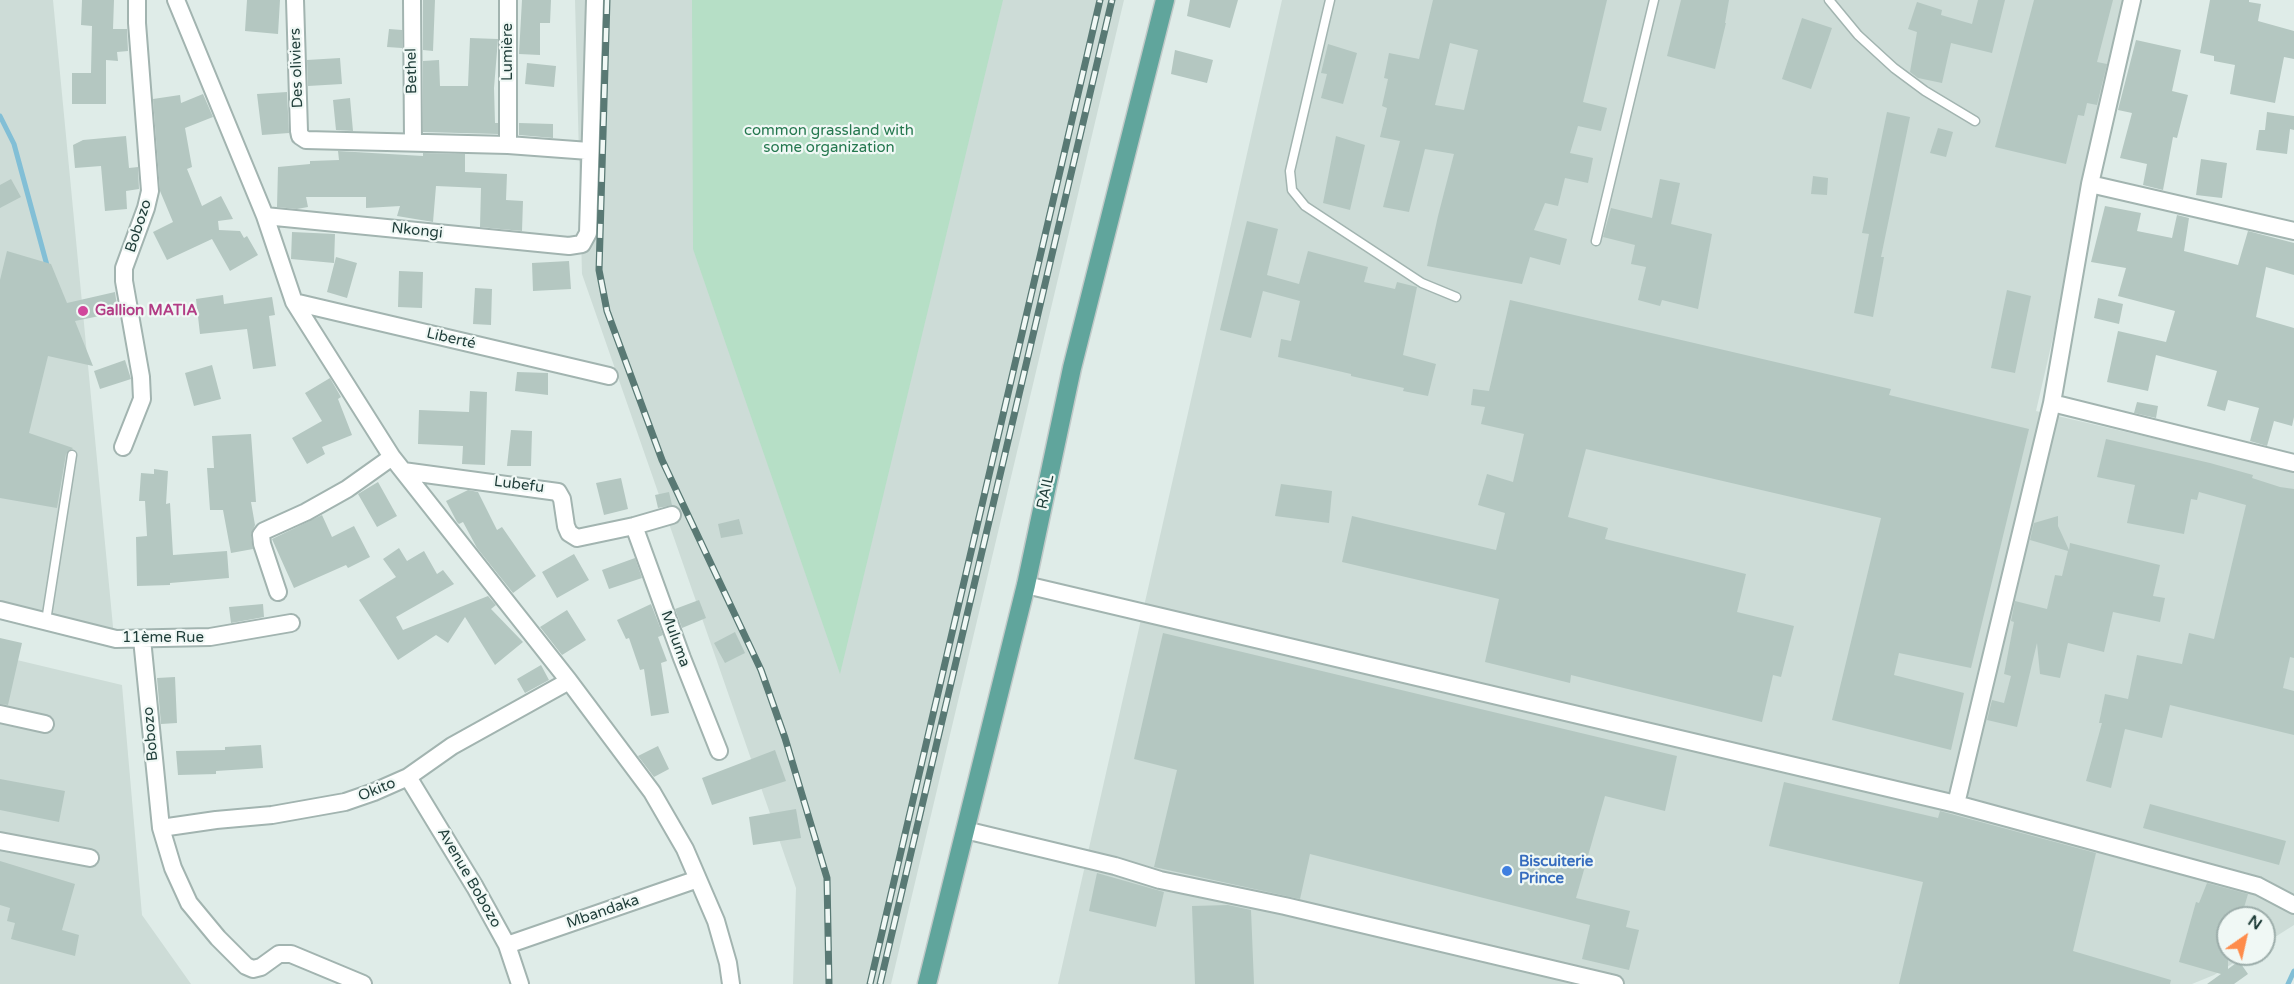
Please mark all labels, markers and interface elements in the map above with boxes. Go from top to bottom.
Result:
street label: Lumière [499,23,517,81]
street label: Des oliviers [287,28,307,108]
street label: Bethel [403,48,421,94]
park label: common grassland with some organization [744,122,914,157]
street label: Bobozo [122,197,156,255]
street label: Nkongi [391,219,443,243]
place label: Gallion MATIA [95,302,197,320]
marker: Gallion MATIA [76,304,90,318]
street label: Liberté [425,325,477,353]
street label: Lubefu [493,473,545,497]
street label: RAIL [1034,473,1058,511]
street label: Muluma [657,608,693,670]
street label: 11ème Rue [122,629,204,647]
street label: Bobozo [140,706,162,762]
street label: Okito [356,774,398,806]
street label: Avenue Bobozo [433,825,505,931]
place label: Biscuiterie Prince [1519,853,1593,888]
marker: Biscuiterie Prince [1500,864,1514,878]
street label: Mbandaka [564,891,642,933]
north arrow [2216,906,2276,966]
text: N [2244,911,2266,935]

